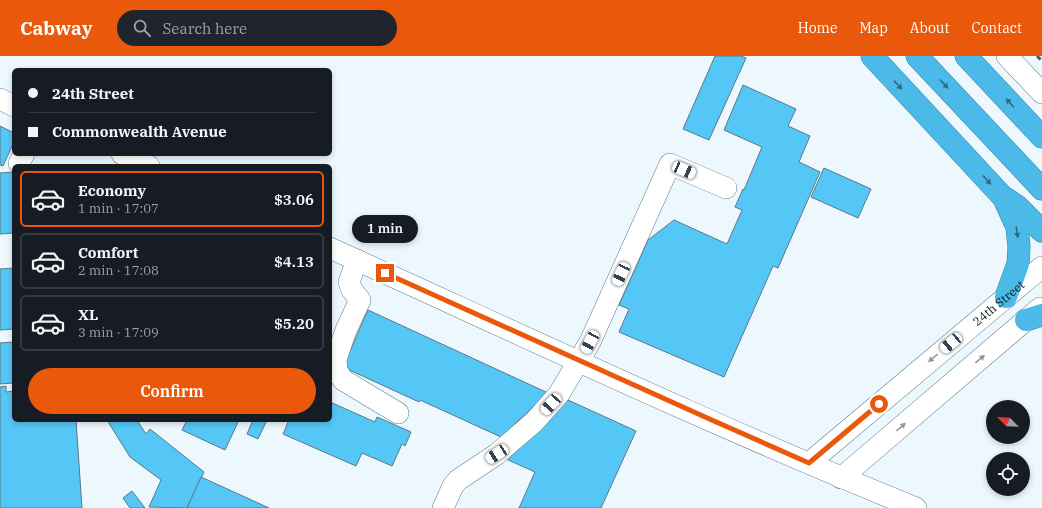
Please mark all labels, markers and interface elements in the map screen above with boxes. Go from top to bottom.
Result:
search box [117,10,397,46]
text: Cabway [20,16,93,40]
icon: search [131,17,153,39]
text: Search here [163,19,247,38]
text: Home [798,19,837,37]
text: Map [859,19,888,37]
text: About [910,19,949,37]
text: Contact [971,19,1022,37]
one-way arrow [894,79,903,90]
one-way arrow [939,79,949,89]
text: 24th Street [52,84,134,103]
one-way arrow [1005,98,1014,108]
text: Commonwealth Avenue [52,122,227,141]
car [671,160,697,180]
one-way arrow [982,175,992,185]
icon: car [30,181,66,217]
text: Economy [78,181,146,200]
text: $3.06 [274,190,314,209]
text: 1 min · 17:07 [78,200,159,217]
callout: 1 min [352,215,418,243]
text: 1 min [367,220,403,237]
one-way arrow [1014,226,1020,238]
icon: car [30,243,66,279]
text: Comfort [78,243,138,262]
text: $4.13 [274,252,314,271]
car [610,261,632,287]
text: 2 min · 17:08 [78,262,159,279]
route end [376,264,394,282]
street label: 24th Street [970,277,1027,329]
icon: car [30,305,66,341]
text: XL [78,305,98,324]
text: $5.20 [274,314,314,333]
text: 3 min · 17:09 [78,324,159,341]
car [579,329,601,355]
car [938,331,964,355]
one-way arrow [928,354,939,363]
one-way arrow [975,354,985,364]
button: Confirm [28,368,316,414]
car [539,391,563,417]
route start [870,395,888,413]
north arrow [986,400,1030,444]
map controls [986,400,1030,496]
one-way arrow [895,422,906,431]
car [484,442,510,466]
button: locate [986,452,1030,496]

